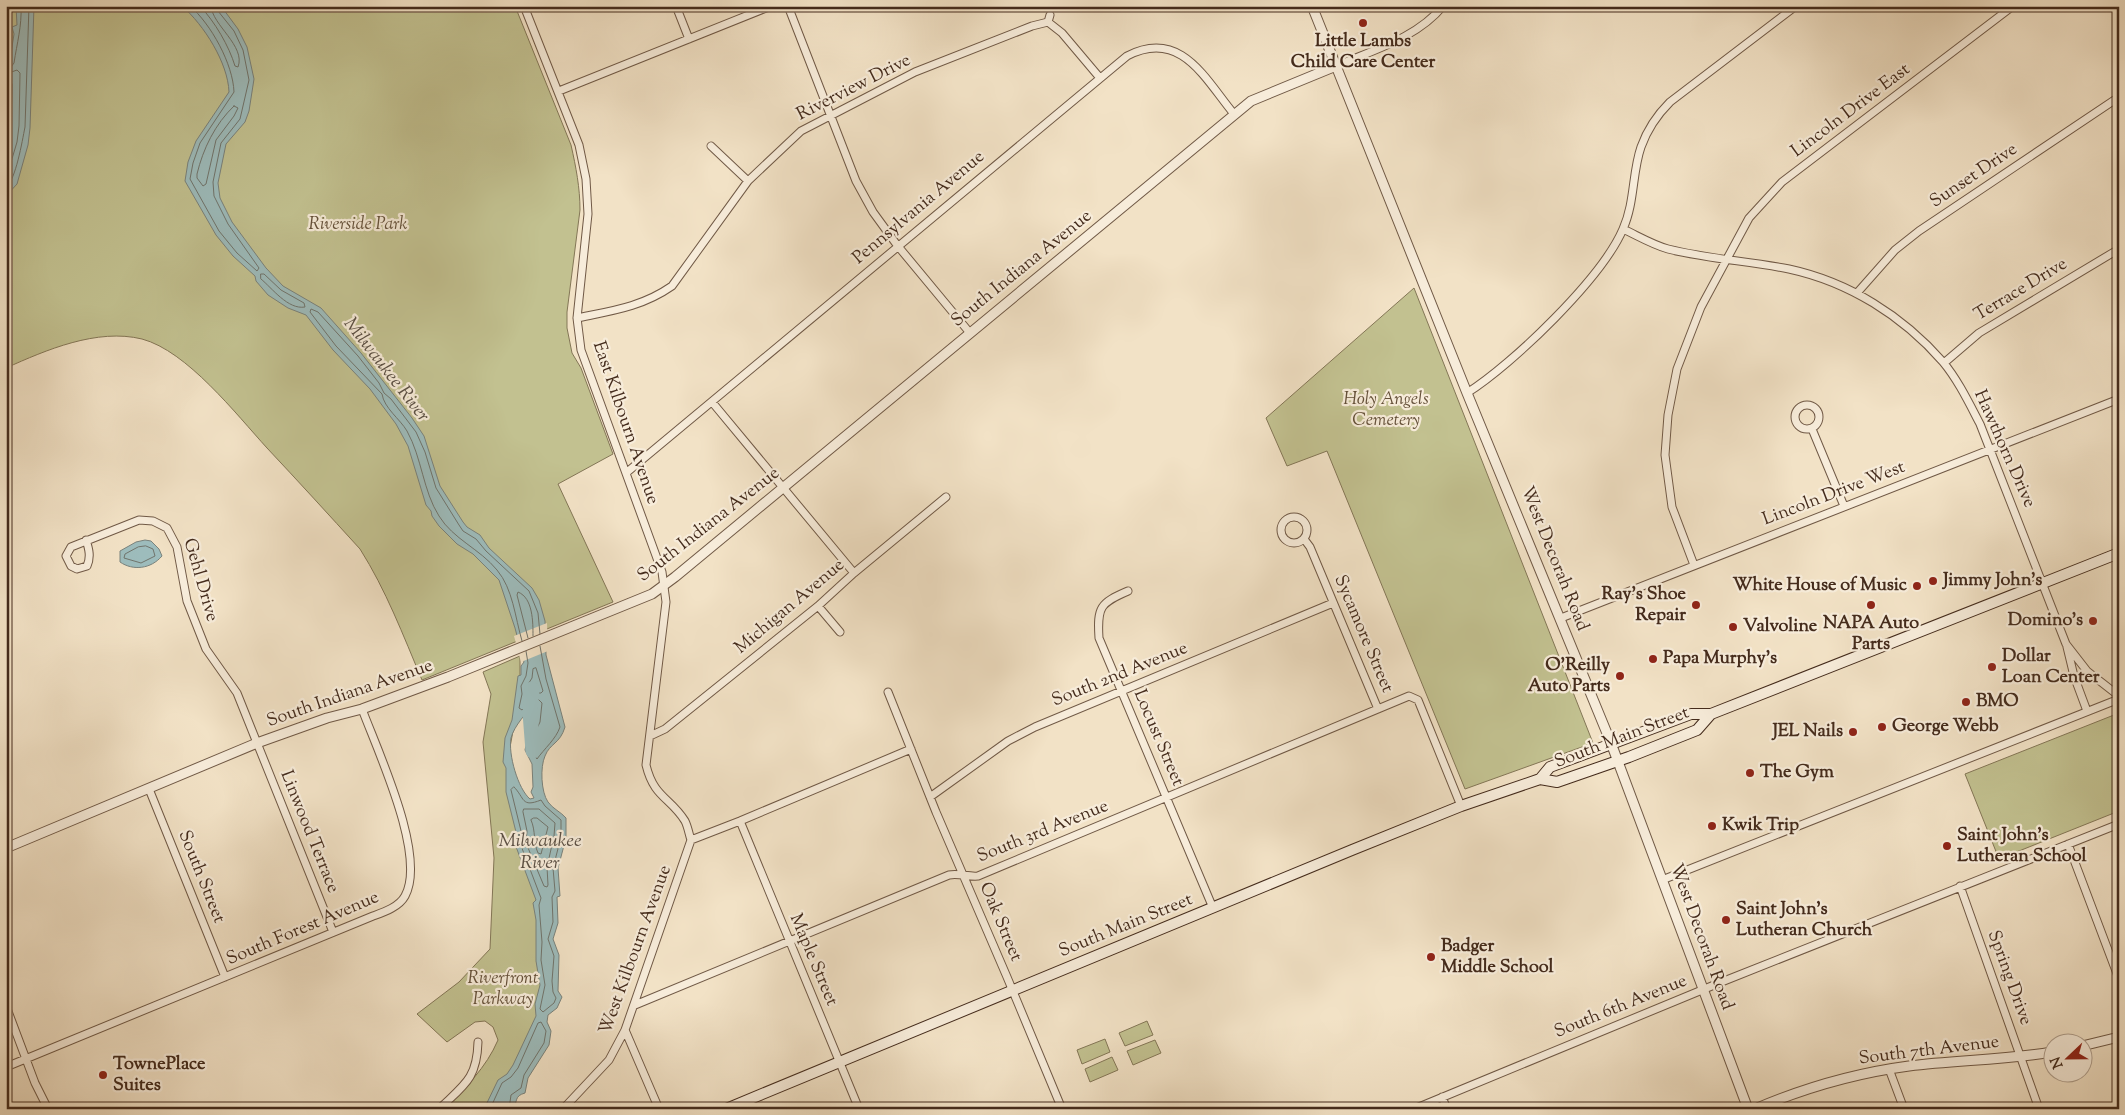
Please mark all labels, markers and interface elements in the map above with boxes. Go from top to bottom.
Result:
marker: Little Lambs Child Care Center [1357,17,1369,29]
place label: Little Lambs Child Care Center [1291,29,1435,76]
street label: Riverview Drive [792,48,916,128]
street label: Lincoln Drive East [1786,57,1916,165]
street label: Sunset Drive [1925,137,2023,215]
street label: Pennsylvania Avenue [847,145,991,271]
street label: South Indiana Avenue [946,204,1098,334]
park label: Riverside Park [309,212,407,238]
street label: Terrace Drive [1969,252,2073,328]
water label: Milwaukee River [336,312,436,428]
street label: East Kilbourn Avenue [585,338,665,508]
street label: Hawthorn Drive [1966,386,2042,512]
park label: Holy Angels Cemetery [1343,387,1429,434]
street label: Lincoln Drive West [1759,455,1909,533]
street label: South Indiana Avenue [632,461,786,589]
street label: West Decorah Road [1513,483,1595,635]
street label: Gehl Drive [176,535,224,625]
street label: Michigan Avenue [729,553,851,661]
place label: Jimmy John's [1941,568,2042,594]
street label: Sycamore Street [1326,571,1400,697]
place label: White House of Music [1733,573,1908,599]
marker: Jimmy John's [1927,575,1939,587]
marker: White House of Music [1911,580,1923,592]
place label: Ray's Shoe Repair [1602,582,1687,629]
marker: Ray's Shoe Repair [1690,599,1702,611]
marker: NAPA Auto Parts [1865,599,1877,611]
place label: Domino's [2008,608,2083,634]
place label: NAPA Auto Parts [1823,611,1919,658]
place label: Valvoline [1743,614,1818,640]
marker: Domino's [2087,615,2099,627]
marker: Valvoline [1727,621,1739,633]
street label: South 2nd Avenue [1048,636,1192,714]
place label: Dollar Loan Center [2002,644,2100,691]
place label: Papa Murphy's [1663,646,1777,672]
street label: South Indiana Avenue [263,653,437,735]
place label: O'Reilly Auto Parts [1528,653,1610,700]
marker: Papa Murphy's [1647,653,1659,665]
marker: Dollar Loan Center [1986,661,1998,673]
marker: O'Reilly Auto Parts [1614,670,1626,682]
street label: Locust Street [1126,686,1190,790]
place label: BMO [1976,689,2019,715]
marker: BMO [1960,696,1972,708]
street label: South Main Street [1551,700,1693,776]
place label: George Webb [1892,714,1999,740]
place label: JEL Nails [1770,719,1843,745]
marker: George Webb [1876,721,1888,733]
marker: JEL Nails [1847,726,1859,738]
place label: The Gym [1760,760,1834,786]
street label: Linwood Terrace [273,767,345,897]
marker: The Gym [1744,767,1756,779]
street label: South 3rd Avenue [973,794,1113,870]
place label: Kwik Trip [1722,813,1799,839]
marker: Kwik Trip [1706,820,1718,832]
place label: Saint John's Lutheran School [1957,823,2087,870]
street label: South Street [171,827,231,927]
water label: Milwaukee River [498,828,582,877]
marker: Saint John's Lutheran School [1941,840,1953,852]
street label: West Decorah Road [1662,860,1740,1014]
street label: West Kilbourn Avenue [593,862,679,1038]
street label: Oak Street [972,878,1028,966]
street label: South Forest Avenue [223,885,383,973]
street label: South Main Street [1055,887,1197,965]
place label: Saint John's Lutheran Church [1736,897,1873,944]
street label: Maple Street [782,910,844,1010]
marker: Saint John's Lutheran Church [1720,914,1732,926]
street label: Spring Drive [1980,927,2038,1029]
place label: Badger Middle School [1441,934,1555,981]
marker: Badger Middle School [1425,951,1437,963]
park label: Riverfront Parkway [468,966,539,1013]
street label: South 6th Avenue [1551,969,1691,1045]
street label: South 7th Avenue [1857,1029,2001,1073]
north arrow [2042,1032,2092,1082]
place label: TownePlace Suites [113,1052,206,1099]
text: N [2046,1053,2069,1071]
marker: TownePlace Suites [97,1069,109,1081]

